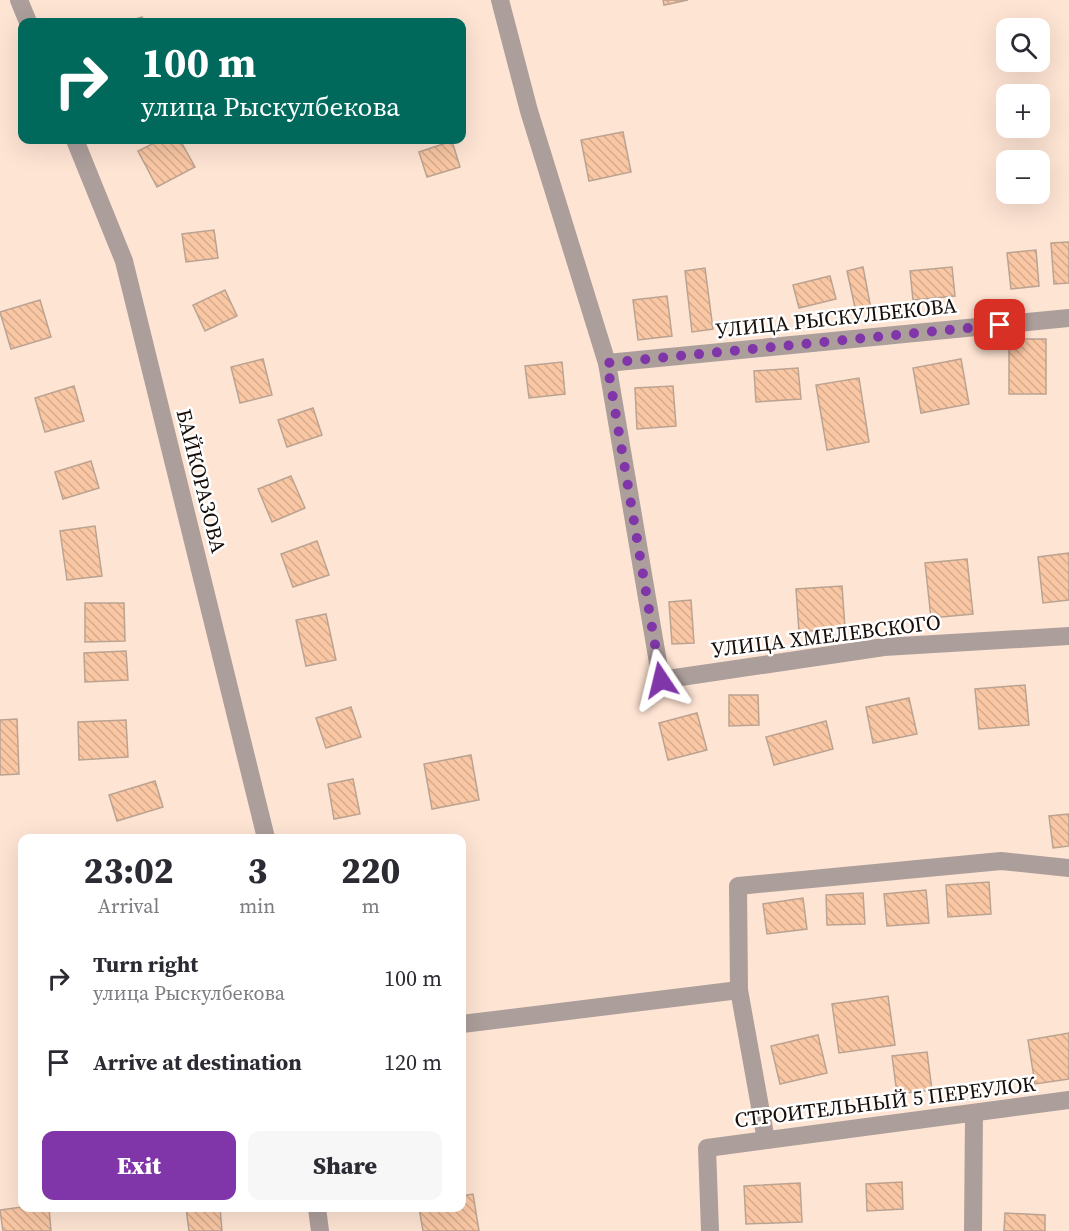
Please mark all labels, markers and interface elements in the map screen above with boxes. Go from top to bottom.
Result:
map controls [996,18,1050,204]
button: search [996,18,1050,72]
text: 100 m [141,33,256,91]
icon: right [42,42,120,120]
button: + [996,84,1050,138]
text: улица Рыскулбекова [141,88,400,125]
button: − [996,150,1050,204]
street label: УЛИЦА РЫСКУЛБЕКОВА [714,290,958,345]
pin [974,299,1025,350]
icon: arrive [983,308,1016,341]
street label: БАЙКОРАЗОВА [170,406,233,556]
street label: УЛИЦА ХМЕЛЕВСКОГО [709,607,942,664]
position arrow [629,648,693,712]
text: 23:02 [84,846,174,895]
text: 3 [247,846,267,895]
text: 220 [341,846,400,895]
text: Arrival [98,892,160,920]
text: min [239,892,275,920]
text: m [362,892,380,920]
text: Turn right [93,949,198,979]
icon: right [42,962,75,995]
text: 100 m [384,963,442,993]
text: улица Рыскулбекова [93,979,285,1007]
icon: arrive [42,1046,75,1079]
text: Arrive at destination [93,1047,302,1077]
text: 120 m [384,1047,442,1077]
street label: СТРОИТЕЛЬНЫЙ 5 ПЕРЕУЛОК [733,1069,1037,1134]
button: Exit [42,1131,236,1200]
button: Share [248,1131,442,1200]

